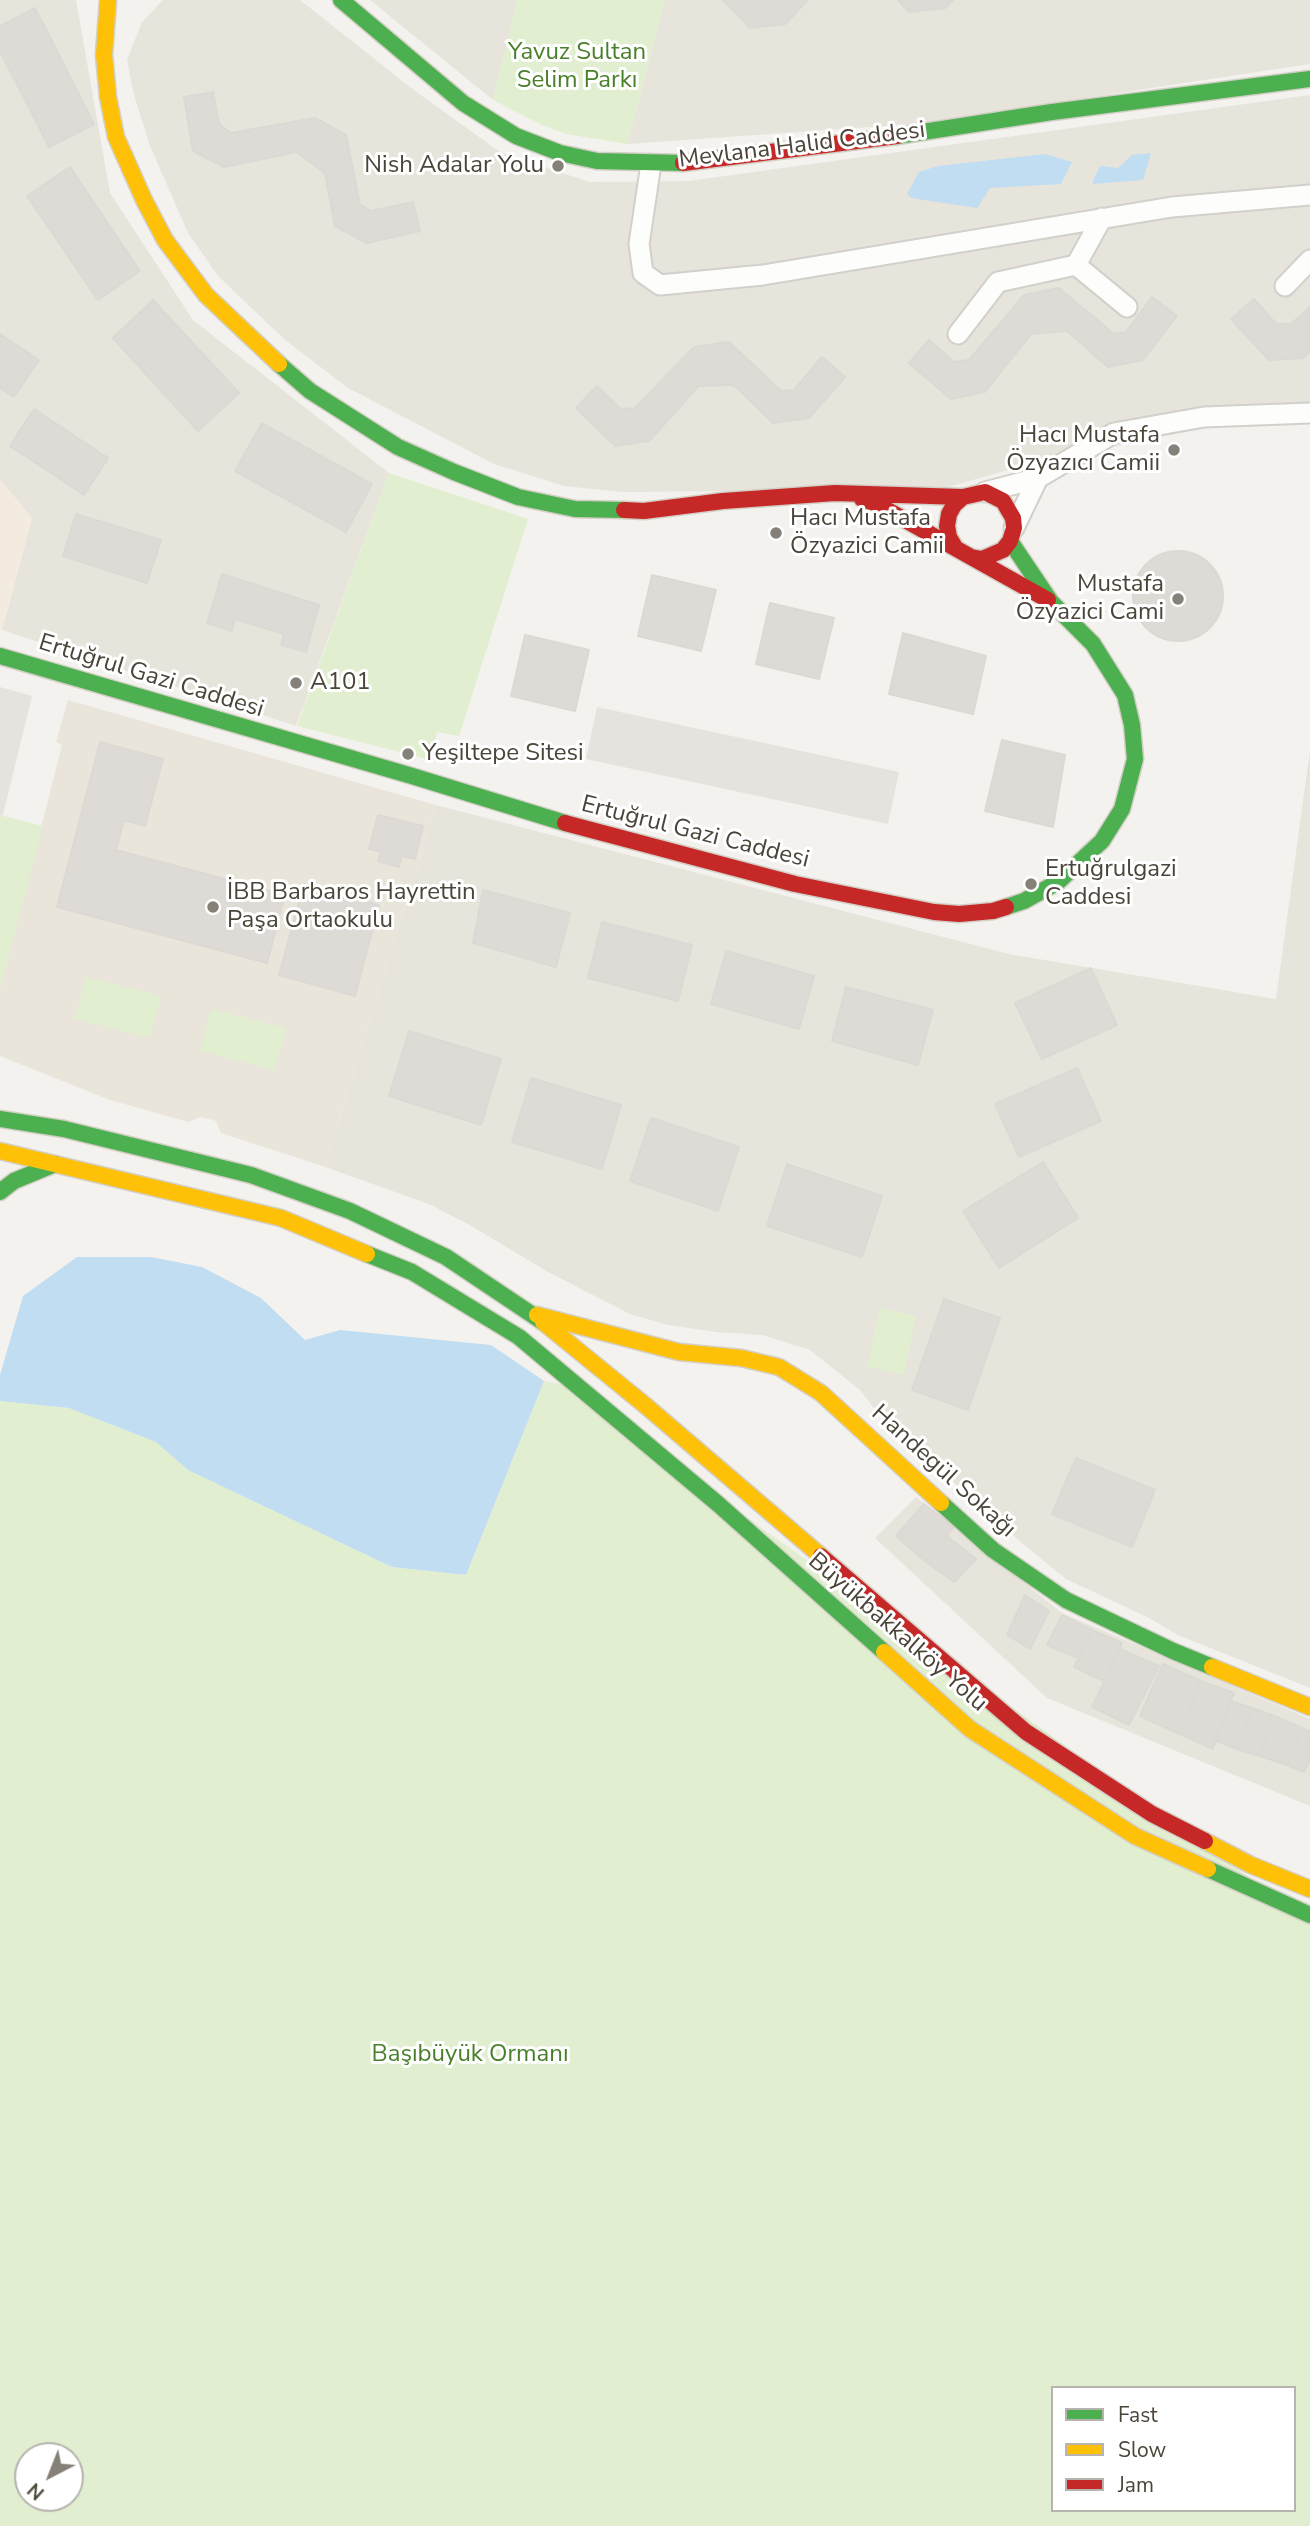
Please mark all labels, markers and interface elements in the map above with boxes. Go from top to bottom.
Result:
park label: Yavuz Sultan Selim Parkı [508,39,646,95]
street label: Mevlana Halid Caddesi [677,117,927,175]
place label: Nish Adalar Yolu [364,152,544,180]
marker: Nish Adalar Yolu [550,158,566,174]
place label: Hacı Mustafa Özyazıcı Camii [1006,422,1160,478]
marker: Hacı Mustafa Özyazıcı Camii [1166,442,1182,458]
place label: Hacı Mustafa Özyazici Camii [790,505,944,561]
marker: Hacı Mustafa Özyazici Camii [768,525,784,541]
place label: Mustafa Özyazici Cami [1016,571,1164,627]
marker: Mustafa Özyazici Cami [1170,591,1186,607]
street label: Ertuğrul Gazi Caddesi [35,629,267,725]
place label: A101 [310,669,371,697]
marker: A101 [288,675,304,691]
place label: Yeşiltepe Sitesi [422,740,584,768]
marker: Yeşiltepe Sitesi [400,746,416,762]
street label: Ertuğrul Gazi Caddesi [578,791,812,875]
place label: Ertuğrulgazi Caddesi [1045,856,1177,912]
marker: Ertuğrulgazi Caddesi [1023,876,1039,892]
place label: İBB Barbaros Hayrettin Paşa Ortaokulu [227,879,476,935]
marker: İBB Barbaros Hayrettin Paşa Ortaokulu [205,899,221,915]
street label: Handegül Sokağı [865,1400,1021,1544]
street label: Büyükbakkalköy Yolu [802,1547,992,1719]
park label: Başıbüyük Ormanı [372,2041,568,2069]
legend [1051,2386,1296,2512]
text: Fast [1118,2401,1158,2429]
text: Slow [1118,2436,1166,2464]
north arrow [14,2442,84,2512]
text: Jam [1118,2471,1154,2499]
text: N [22,2477,50,2506]

